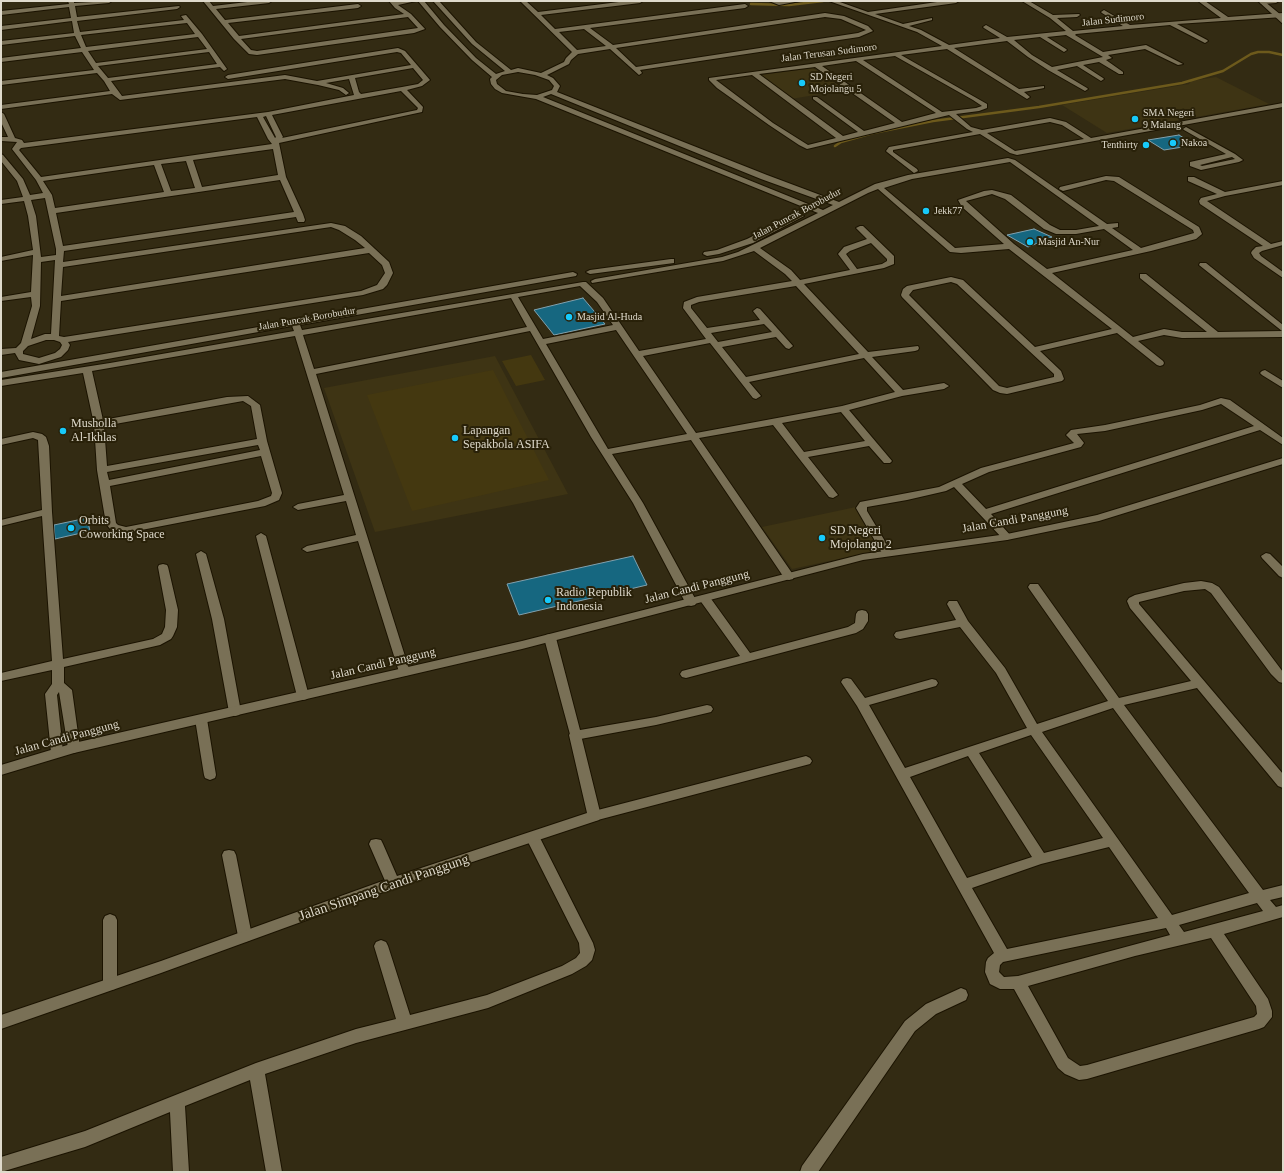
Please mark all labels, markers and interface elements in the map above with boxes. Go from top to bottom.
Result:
street label: Jalan Sudimoro [1081,11,1145,29]
street label: Jalan Terusan Sudimoro [780,41,878,65]
place label: SD Negeri Mojolangu 5 [810,71,861,94]
marker: SD Negeri Mojolangu 5 [797,78,807,88]
place label: SMA Negeri 9 Malang [1143,107,1194,130]
marker: SMA Negeri 9 Malang [1130,114,1140,124]
place label: Nakoa [1181,137,1207,149]
marker: Nakoa [1168,138,1178,148]
place label: Tenthirty [1101,139,1138,151]
marker: Tenthirty [1141,140,1151,150]
street label: Jalan Puncak Borobudur [751,186,843,242]
place label: Jekk77 [934,205,962,217]
marker: Jekk77 [921,206,931,216]
place label: Masjid An-Nur [1038,236,1099,248]
marker: Masjid An-Nur [1025,237,1035,247]
street label: Jalan Puncak Borobudur [258,305,356,333]
place label: Masjid Al-Huda [577,311,642,323]
marker: Masjid Al-Huda [564,312,574,322]
place label: Musholla Al-Ikhlas [71,417,116,445]
place label: Lapangan Sepakbola ASIFA [463,424,550,452]
marker: Musholla Al-Ikhlas [58,426,68,436]
marker: Lapangan Sepakbola ASIFA [450,433,460,443]
street label: Jalan Candi Panggung [961,504,1069,536]
place label: Orbits Coworking Space [79,514,165,542]
marker: Orbits Coworking Space [66,523,76,533]
place label: SD Negeri Mojolangu 2 [830,524,892,552]
marker: SD Negeri Mojolangu 2 [817,533,827,543]
street label: Jalan Candi Panggung [643,567,751,607]
place label: Radio Republik Indonesia [556,586,632,614]
marker: Radio Republik Indonesia [543,595,553,605]
street label: Jalan Candi Panggung [329,645,437,683]
street label: Jalan Candi Panggung [13,717,121,759]
street label: Jalan Simpang Candi Panggung [297,851,471,925]

